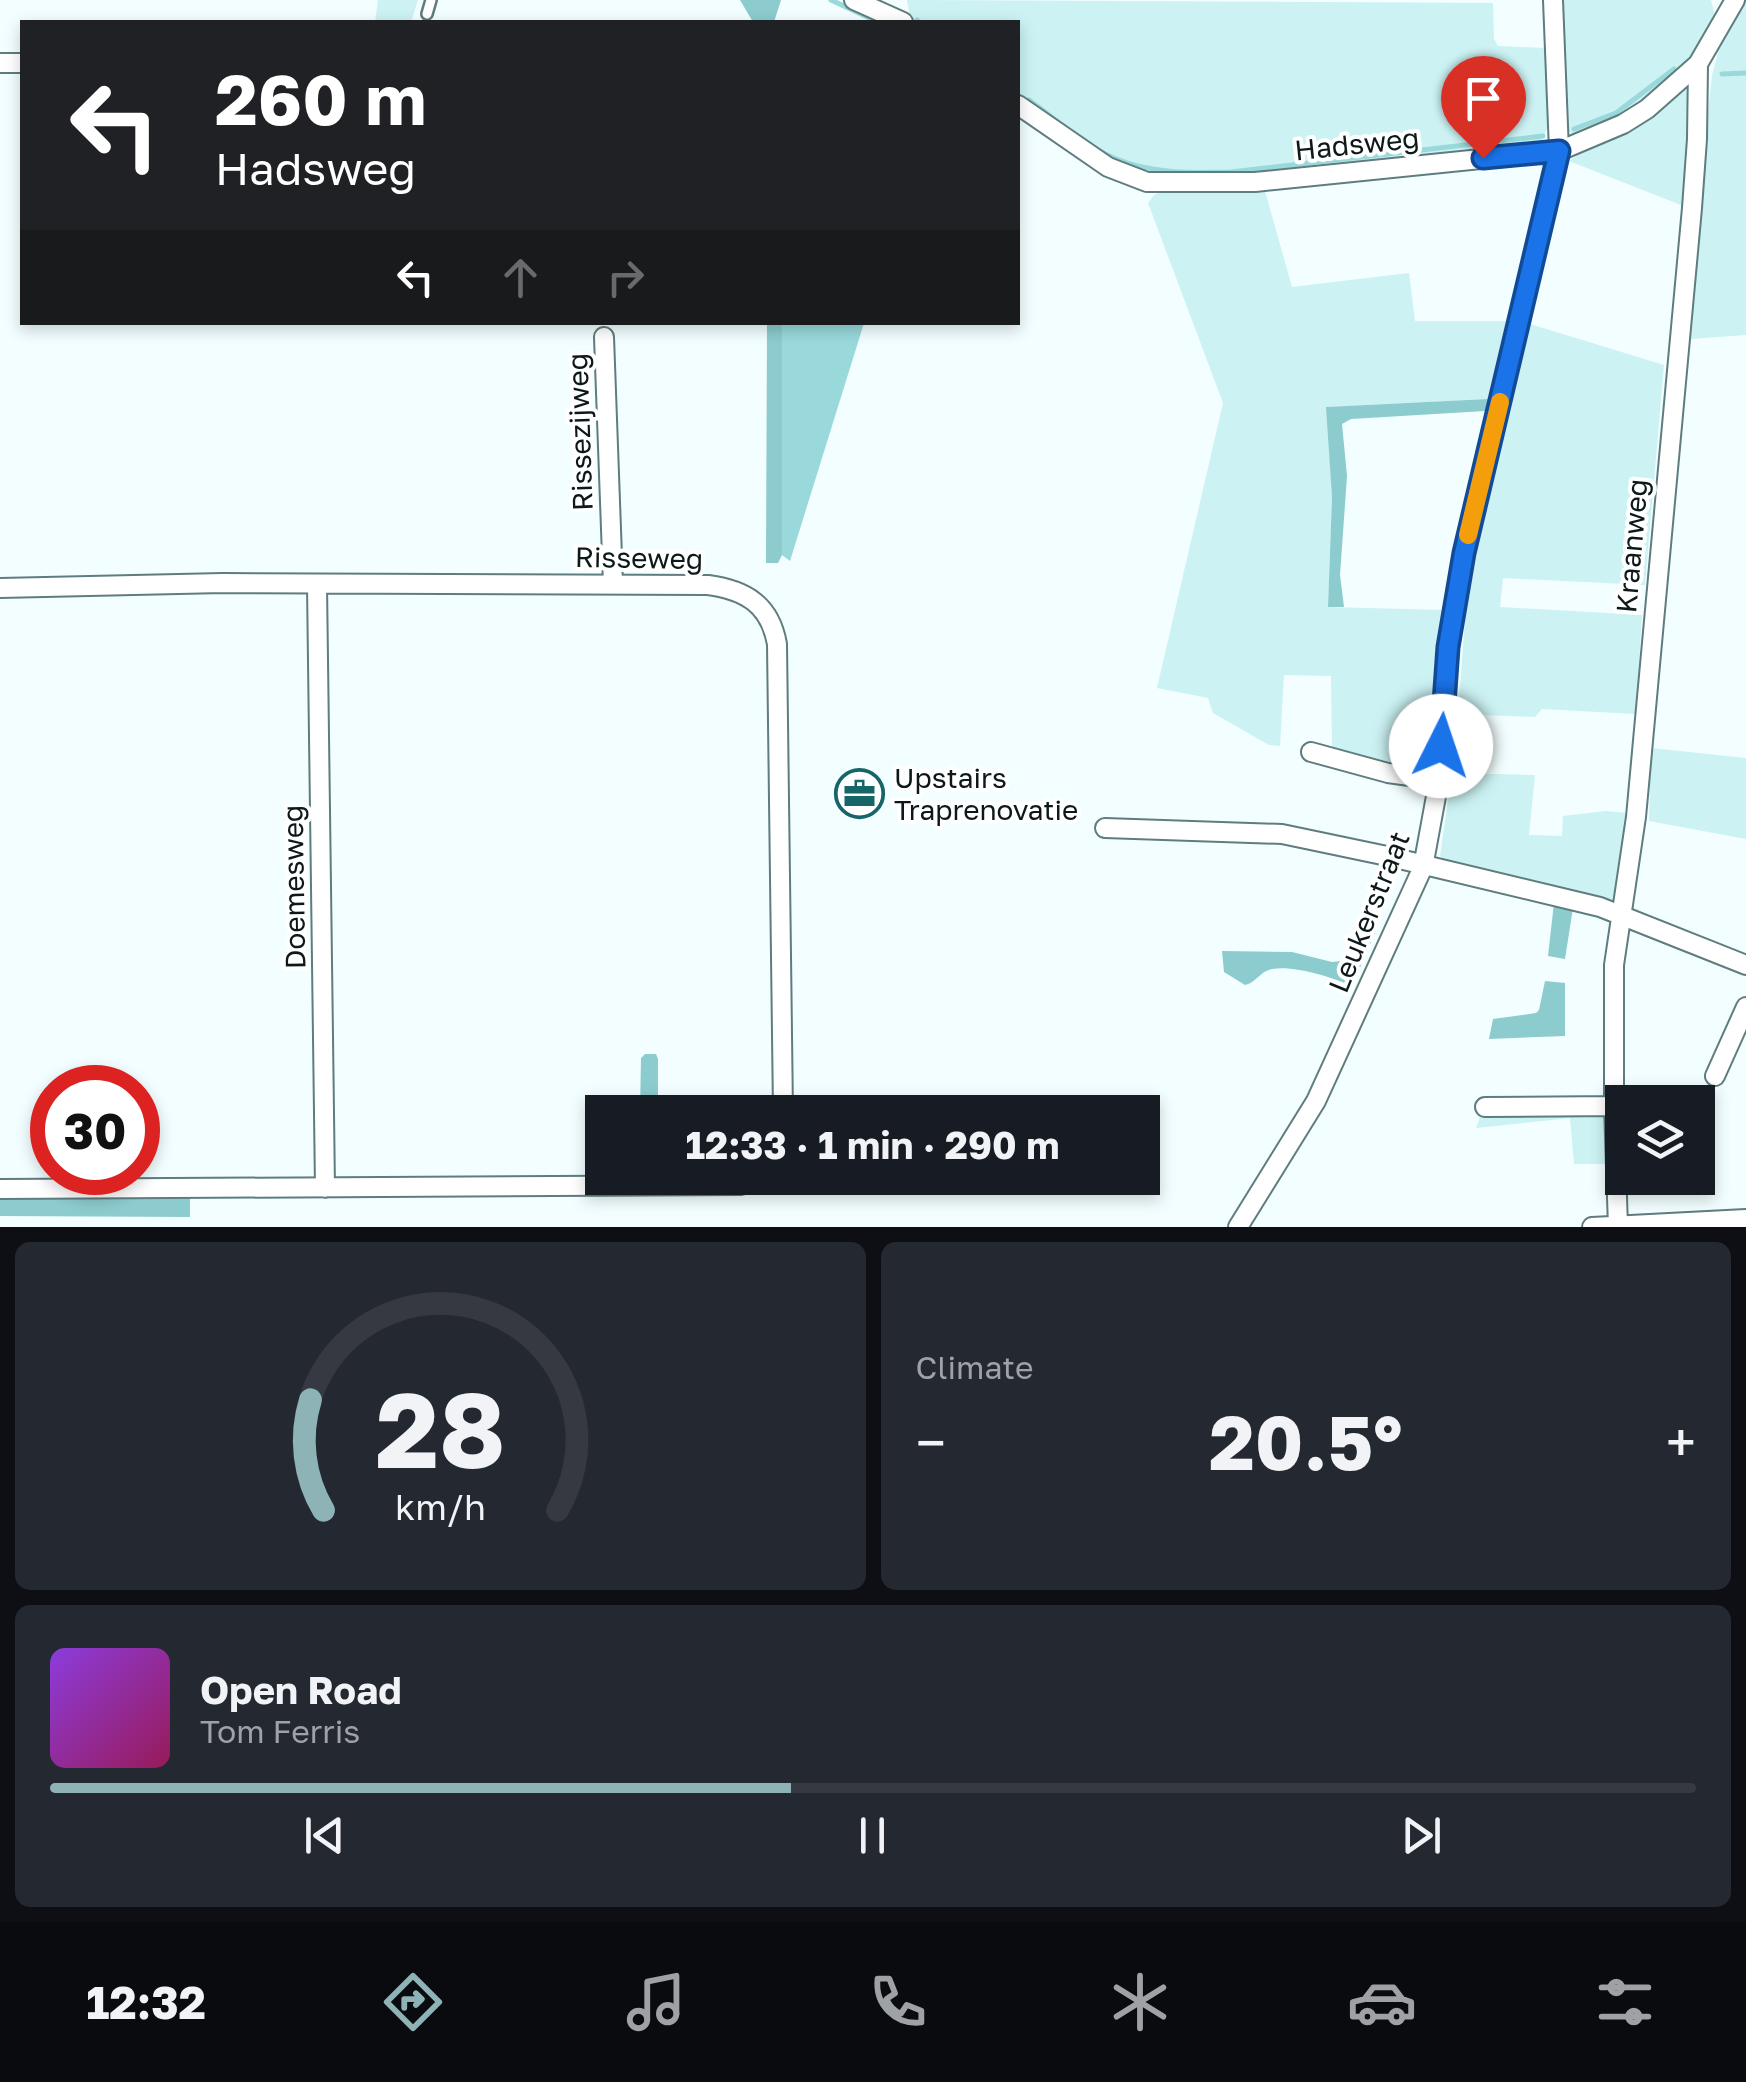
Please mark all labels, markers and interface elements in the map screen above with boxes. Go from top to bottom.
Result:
text: 260 m [215,56,426,140]
pin [1441,56,1526,159]
icon: left [50,60,180,190]
icon: arrive [1456,71,1511,126]
street label: Hadsweg [1293,121,1421,166]
text: Hadsweg [215,141,416,195]
icon: left [388,250,443,305]
icon: ahead [493,250,548,305]
icon: right [598,250,653,305]
street label: Rissezijweg [560,353,599,511]
street label: Kraanweg [1609,478,1654,614]
street label: Risseweg [575,540,703,575]
position arrow [1389,694,1493,798]
place label: Upstairs Traprenovatie [894,761,1078,826]
office icon: Upstairs Traprenovatie [833,768,885,820]
street label: Doemesweg [276,805,311,969]
street label: Leukerstraat [1321,827,1416,997]
speed limit sign: 30 [30,1065,160,1195]
map controls [1605,1085,1715,1195]
button: layers [1605,1085,1715,1195]
text: 12:33 · 1 min · 290 m [685,1122,1060,1167]
text: Climate [916,1348,1034,1386]
text: 28 [375,1366,505,1491]
text: 20.5° [1209,1396,1403,1487]
text: − [916,1409,946,1475]
text: + [1666,1409,1696,1475]
text: km/h [395,1485,486,1528]
text: Open Road [200,1667,402,1712]
text: Tom Ferris [200,1712,360,1750]
icon: previous [297,1808,352,1863]
icon: pause [845,1808,900,1863]
icon: next [1394,1808,1449,1863]
icon: directions [378,1967,448,2037]
icon: music [621,1967,691,2037]
icon: phone [863,1967,933,2037]
icon: climate [1105,1967,1175,2037]
icon: car [1347,1967,1417,2037]
icon: filters [1590,1967,1660,2037]
text: 12:32 [86,1975,206,2029]

